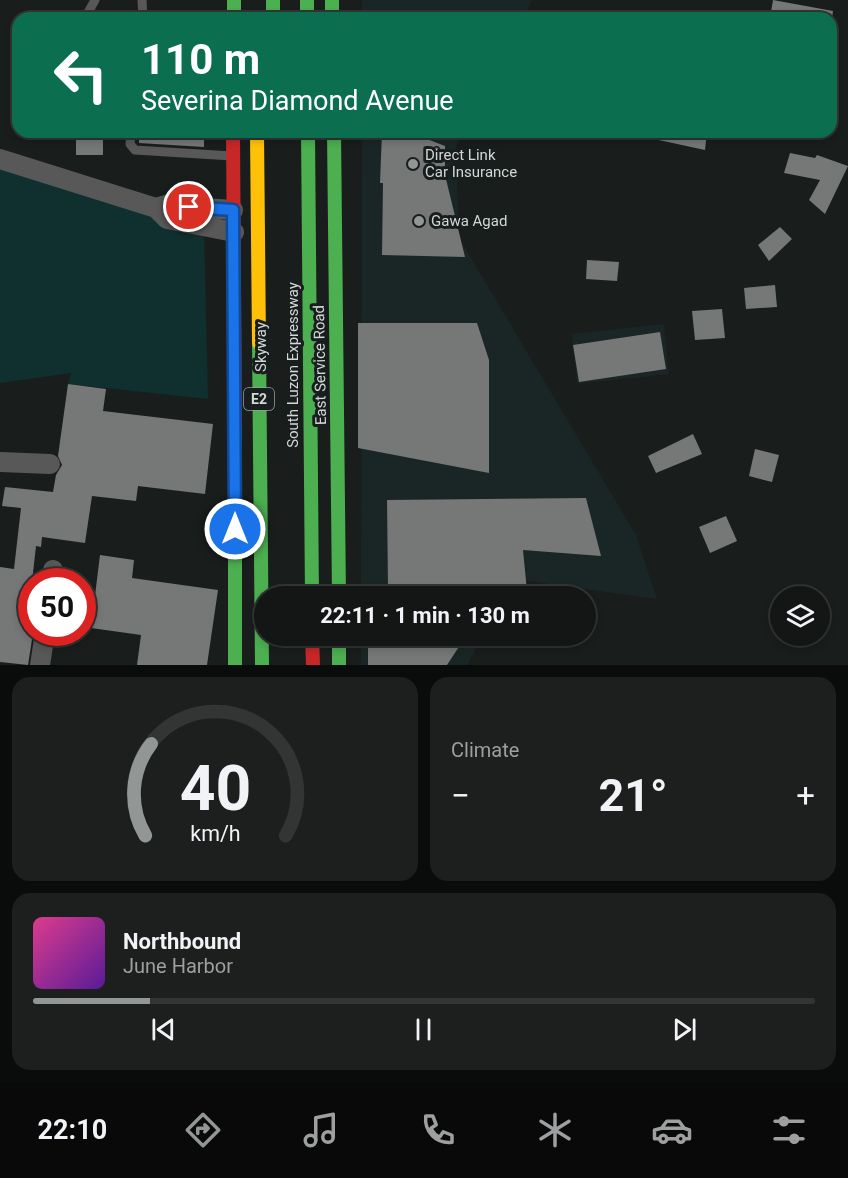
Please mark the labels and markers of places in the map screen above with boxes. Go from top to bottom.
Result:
place label: Direct Link Car Insurance [425,146,517,181]
marker: Direct Link Car Insurance [406,157,420,171]
pin [163,181,214,232]
place label: Gawa Agad [431,212,507,230]
marker: Gawa Agad [412,214,426,228]

